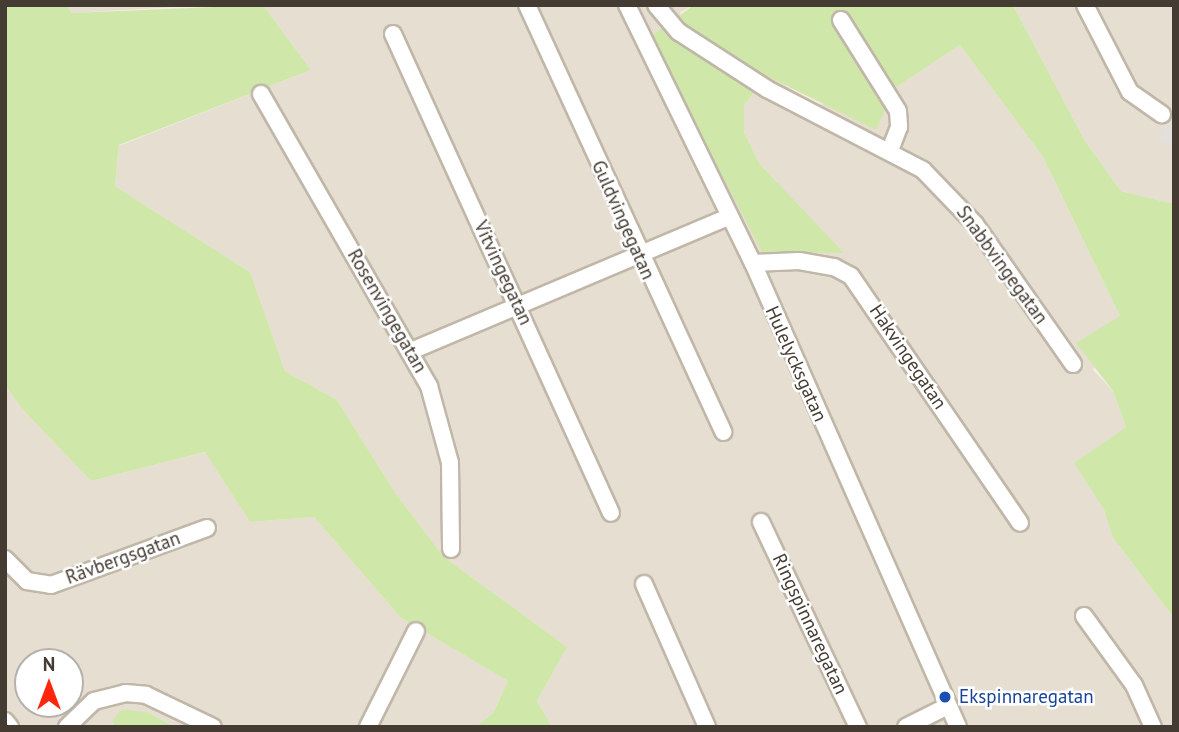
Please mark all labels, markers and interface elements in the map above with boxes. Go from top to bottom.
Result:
street label: Guldvingegatan [587,157,659,283]
street label: Snabbvingegatan [952,202,1052,328]
street label: Vitvingegatan [469,217,537,329]
street label: Rosenvingegatan [342,245,432,377]
street label: Hakvingegatan [865,300,951,414]
street label: Hulelycksgatan [760,303,832,425]
street label: Rävbergsgatan [63,527,183,589]
street label: Ringspinnaregatan [767,550,853,698]
north arrow [14,648,84,718]
text: N [43,652,55,676]
place label: Ekspinnaregatan [959,686,1094,708]
marker: Ekspinnaregatan [937,689,953,705]

